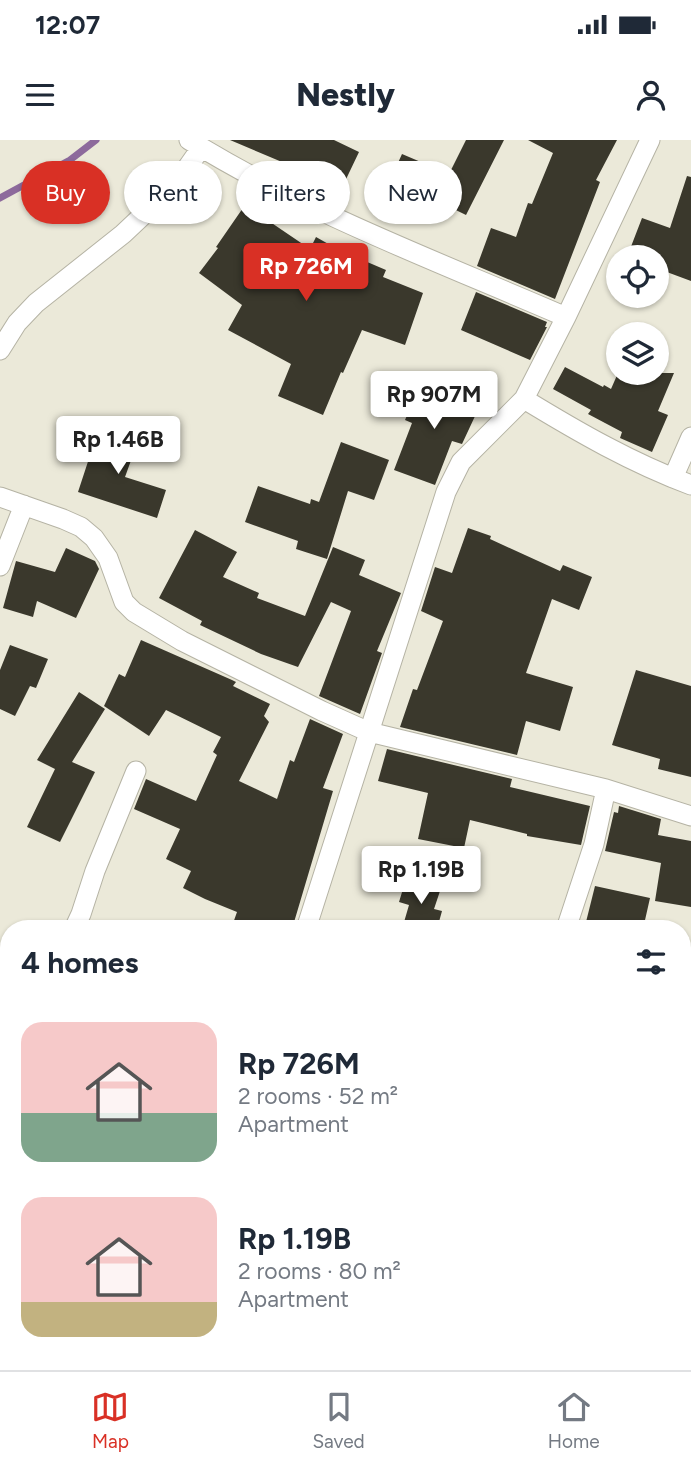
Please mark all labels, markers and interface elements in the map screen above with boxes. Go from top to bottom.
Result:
text: 12:07 [35,9,100,41]
icon: menu [21,76,59,114]
text: Nestly [296,76,395,114]
icon: person [632,76,670,114]
chip: Buy [21,161,110,224]
chip: Rent [124,161,222,224]
chip: Filters [236,161,350,224]
chip: New [364,161,462,224]
pin: Rp 726M [241,244,371,303]
map controls [606,245,669,385]
button: locate [606,245,669,308]
text: Rp 726M [259,252,353,280]
button: layers [606,322,669,385]
pin: Rp 907M [369,372,499,431]
text: Rp 907M [387,380,481,408]
pin: Rp 1.46B [46,416,190,476]
text: Rp 1.46B [72,425,164,453]
pin: Rp 1.19B [349,846,493,906]
text: Rp 1.19B [378,855,464,883]
icon: filters [632,943,670,981]
text: 4 homes [21,944,138,981]
text: Rp 726M [238,1045,360,1082]
icon: home [77,1050,161,1134]
text: 2 rooms · 52 m² [238,1082,398,1110]
text: Apartment [238,1110,349,1138]
text: Rp 1.19B [238,1220,351,1257]
icon: home [77,1225,161,1309]
text: 2 rooms · 80 m² [238,1257,401,1285]
text: Apartment [238,1285,349,1313]
tab: Map [91,1388,129,1453]
tab: Saved [312,1388,365,1453]
tab: Home [548,1388,600,1453]

